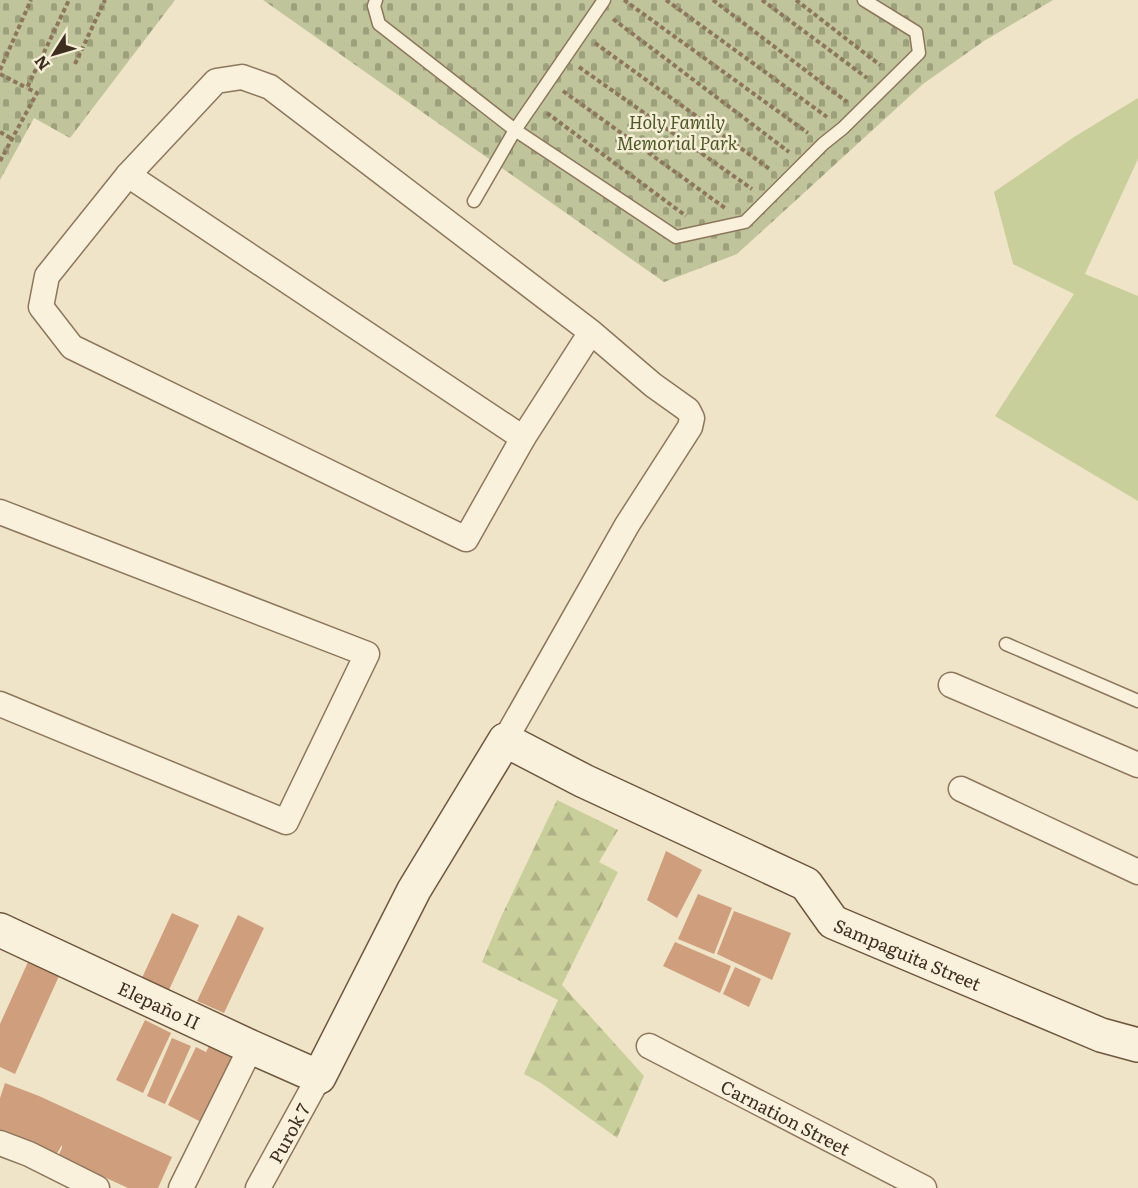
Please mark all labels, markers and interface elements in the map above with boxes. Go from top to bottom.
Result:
north arrow [24,24,84,84]
text: N [28,51,55,76]
park label: Holy Family Memorial Park [616,108,738,156]
street label: Sampaguita Street [830,911,986,997]
street label: Elepaño II [114,974,205,1035]
street label: Carnation Street [716,1072,856,1162]
street label: Purok 7 [261,1098,316,1168]

